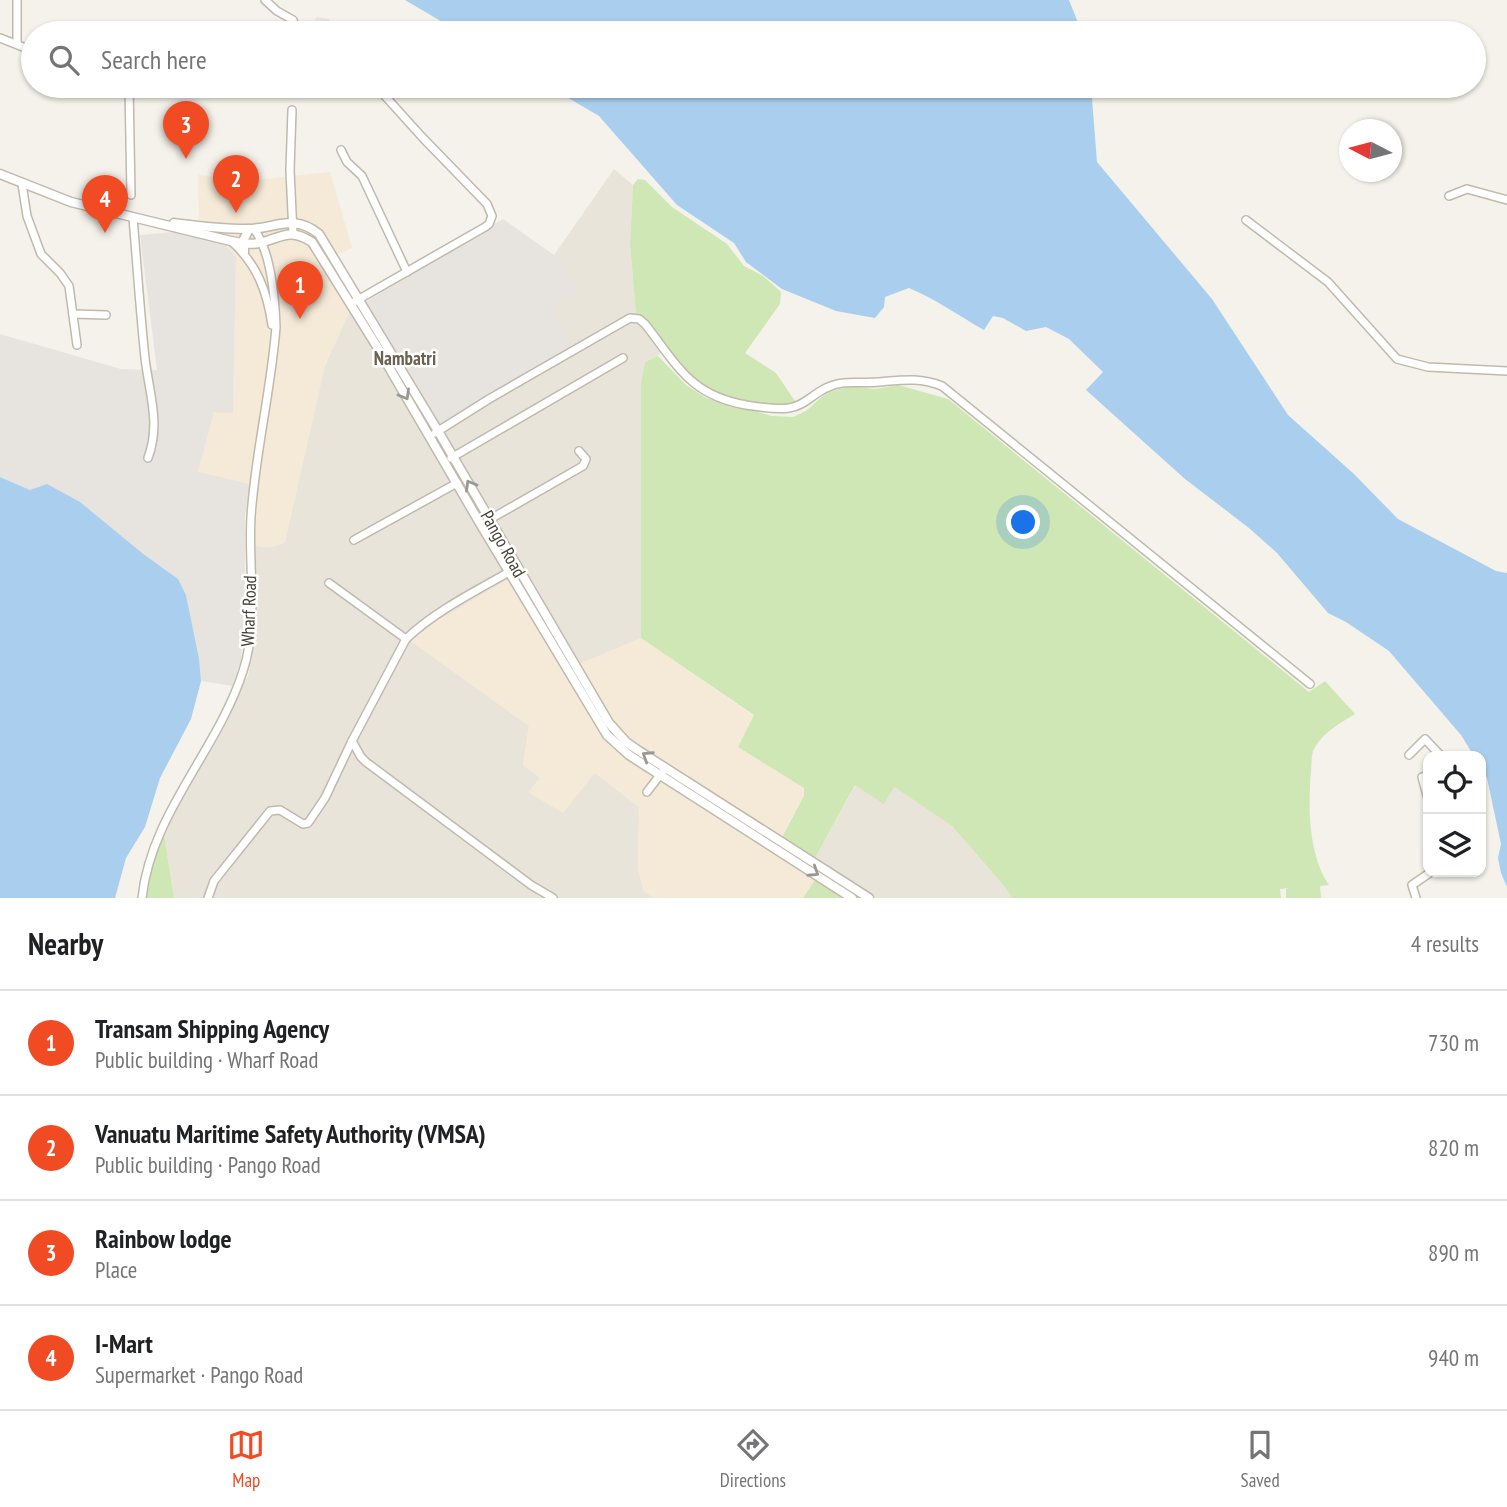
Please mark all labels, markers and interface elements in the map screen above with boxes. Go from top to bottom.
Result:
search box [21,21,1486,98]
icon: search [45,41,83,79]
text: Search here [101,43,207,76]
pin: 3 [163,101,209,159]
north arrow [1339,119,1402,182]
pin: 2 [213,155,259,213]
pin: 4 [82,175,128,233]
pin: 1 [277,261,323,319]
district label: Nambatri [374,346,436,370]
one-way arrow [397,388,410,401]
one-way arrow [465,480,478,493]
your location [1006,505,1040,539]
street label: Pango Road [476,506,531,581]
street label: Wharf Road [236,575,261,647]
one-way arrow [641,751,654,764]
map controls [1423,751,1486,877]
button: locate [1423,751,1486,814]
button: layers [1423,814,1486,877]
one-way arrow [806,864,819,877]
text: Nearby [28,924,103,963]
text: 4 results [1411,929,1479,958]
text: Transam Shipping Agency [95,1012,329,1045]
text: 1 [46,1028,57,1057]
text: 730 m [1428,1028,1479,1057]
text: Public building · Wharf Road [95,1045,318,1074]
text: Vanuatu Maritime Safety Authority (VMSA) [95,1117,486,1150]
text: 2 [46,1133,57,1162]
text: 820 m [1428,1133,1479,1162]
text: Public building · Pango Road [95,1150,321,1179]
text: Rainbow lodge [95,1222,232,1255]
text: 3 [46,1238,57,1267]
text: 890 m [1428,1238,1479,1267]
text: Place [95,1255,137,1284]
text: I-Mart [95,1327,153,1360]
text: 4 [46,1343,57,1372]
text: 940 m [1428,1343,1479,1372]
text: Supermarket · Pango Road [95,1360,303,1389]
tab: Map [227,1426,265,1492]
tab: Directions [720,1426,786,1492]
tab: Saved [1241,1426,1280,1492]

